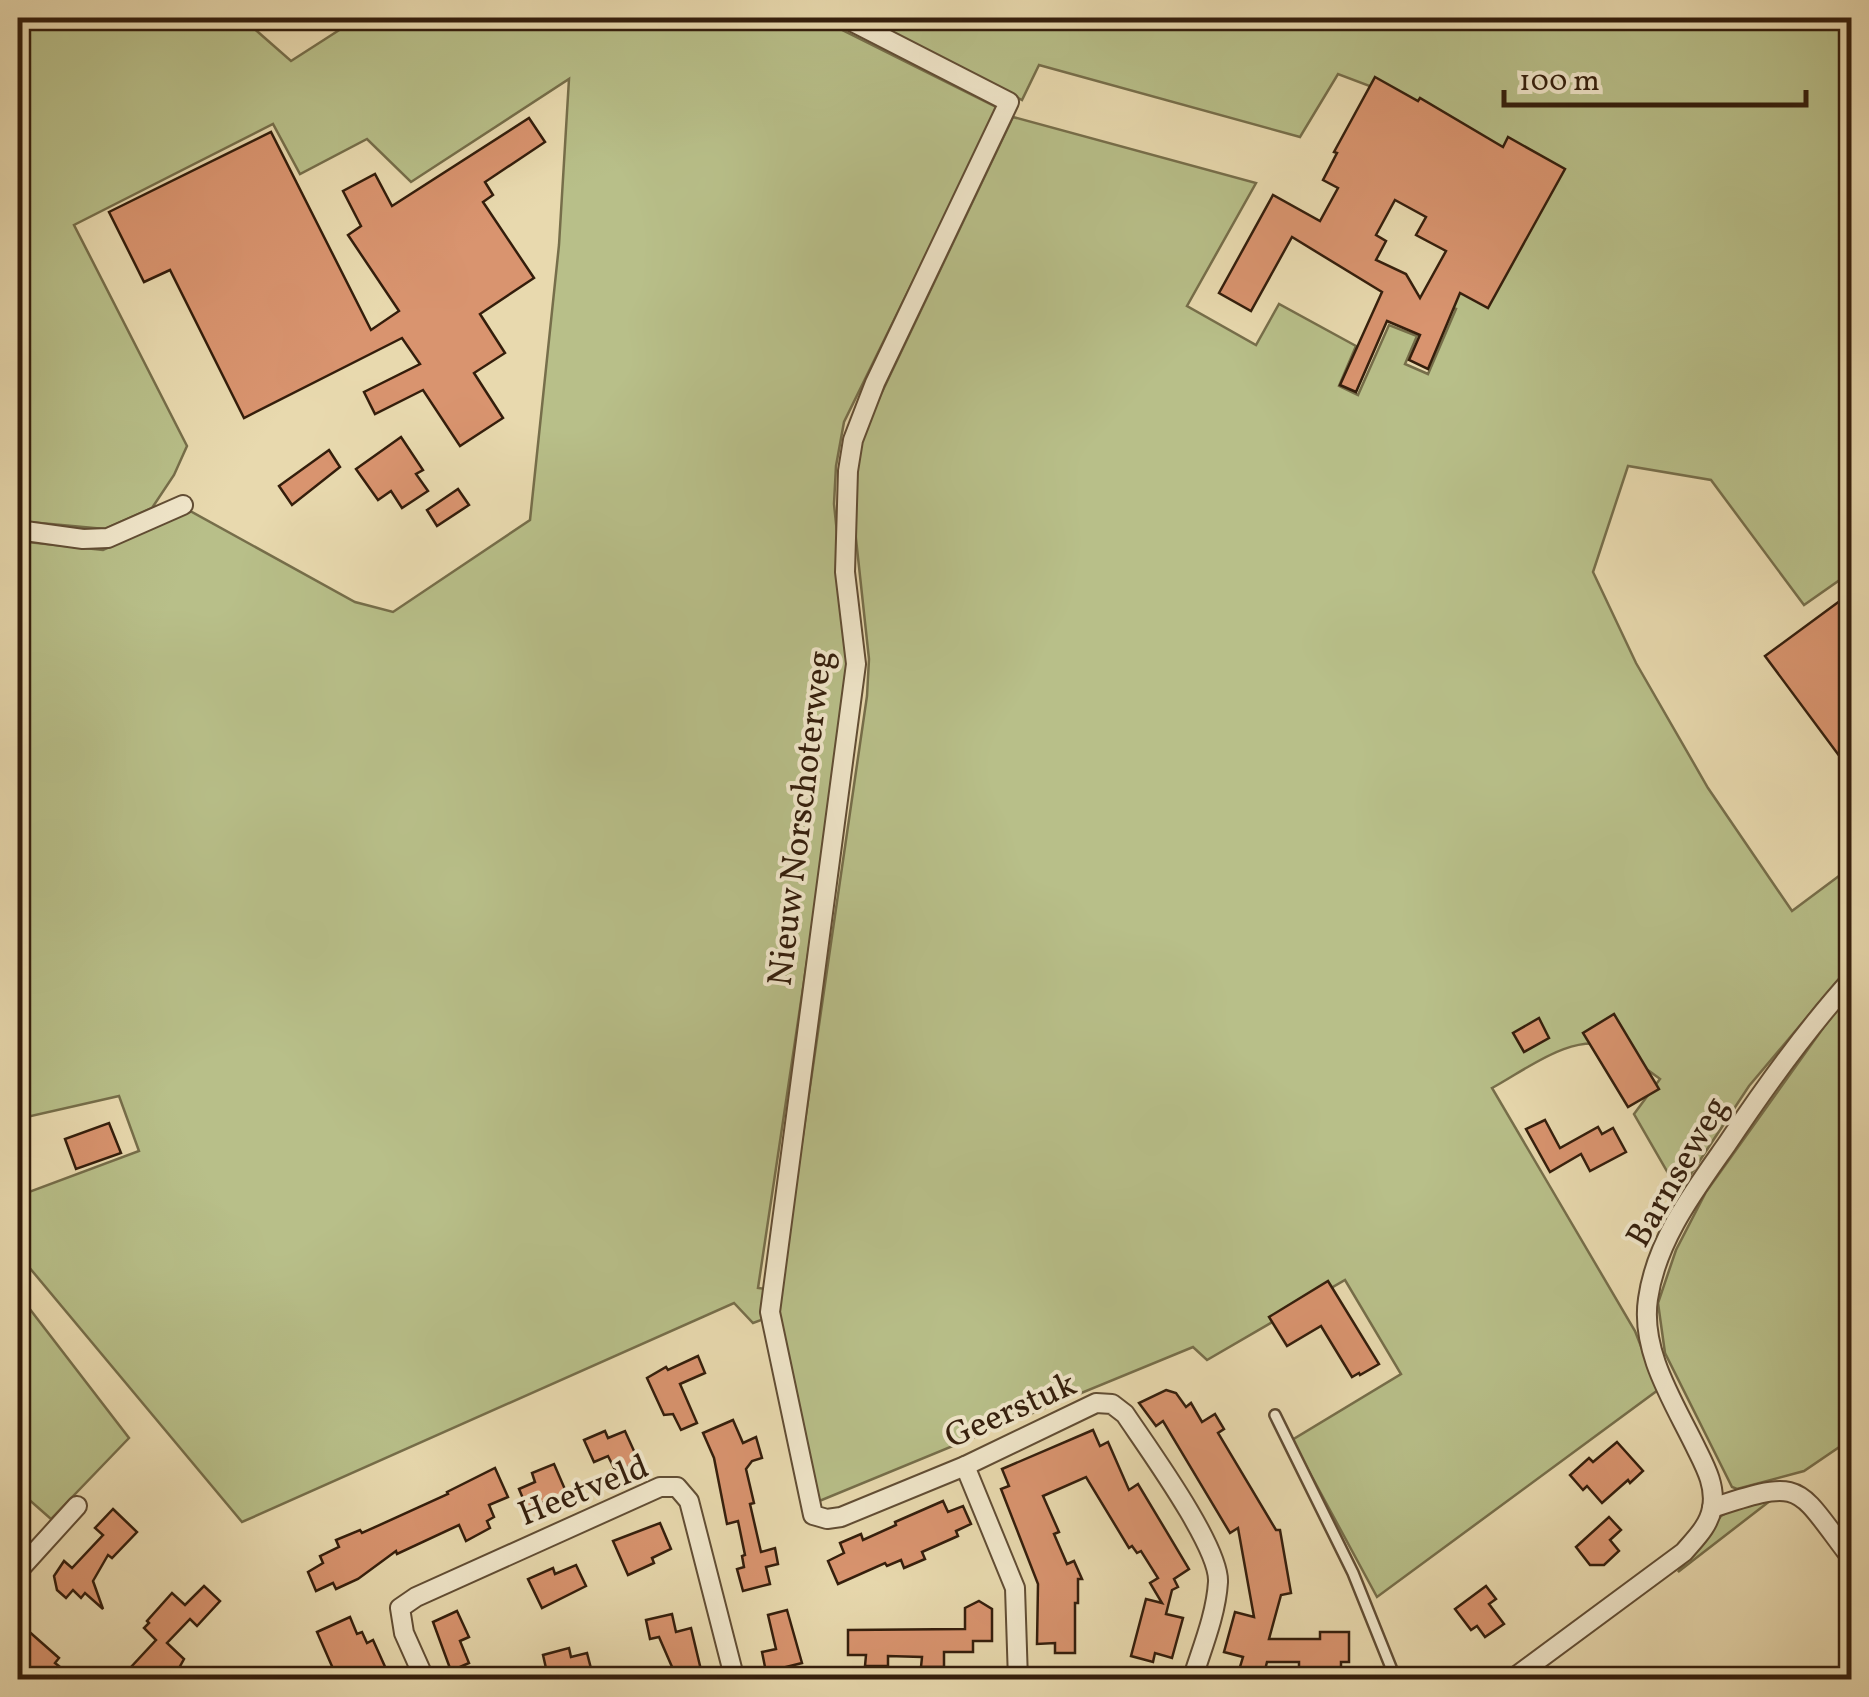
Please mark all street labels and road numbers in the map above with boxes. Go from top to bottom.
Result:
street label: Nieuw Norschoterweg [758,648,846,989]
street label: Barnseweg [1616,1088,1741,1257]
street label: Geerstuk [938,1361,1085,1462]
street label: Heetveld [512,1444,657,1540]

